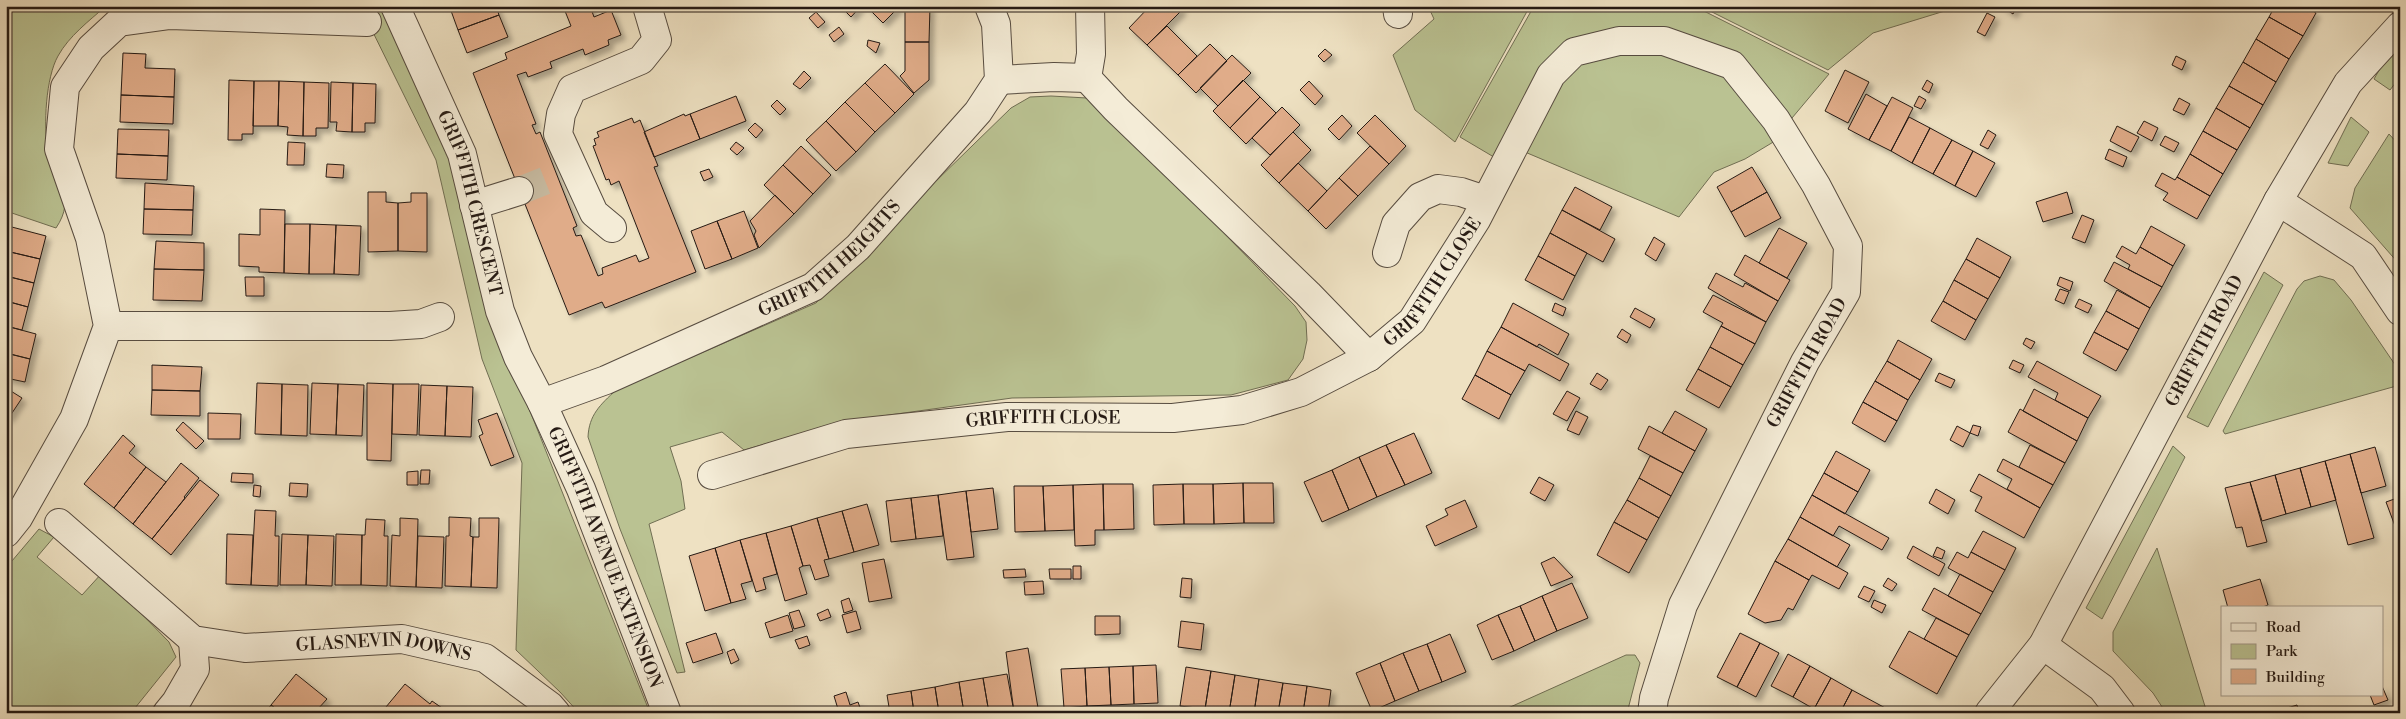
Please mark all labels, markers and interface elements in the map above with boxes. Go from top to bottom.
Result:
street label: GRIFFITH CRESCENT [432,107,508,299]
street label: GRIFFITH HEIGHTS [754,195,906,322]
street label: GRIFFITH CLOSE [1378,213,1486,352]
street label: GRIFFITH ROAD [2160,271,2248,411]
street label: GRIFFITH ROAD [1762,294,1852,432]
street label: GRIFFITH CLOSE [965,405,1121,433]
street label: GRIFFITH AVENUE EXTENSION [543,423,668,692]
legend [2221,606,2384,696]
text: Road [2266,618,2301,637]
street label: GLASNEVIN DOWNS [295,627,474,666]
text: Park [2266,642,2298,661]
text: Building [2265,668,2325,687]

